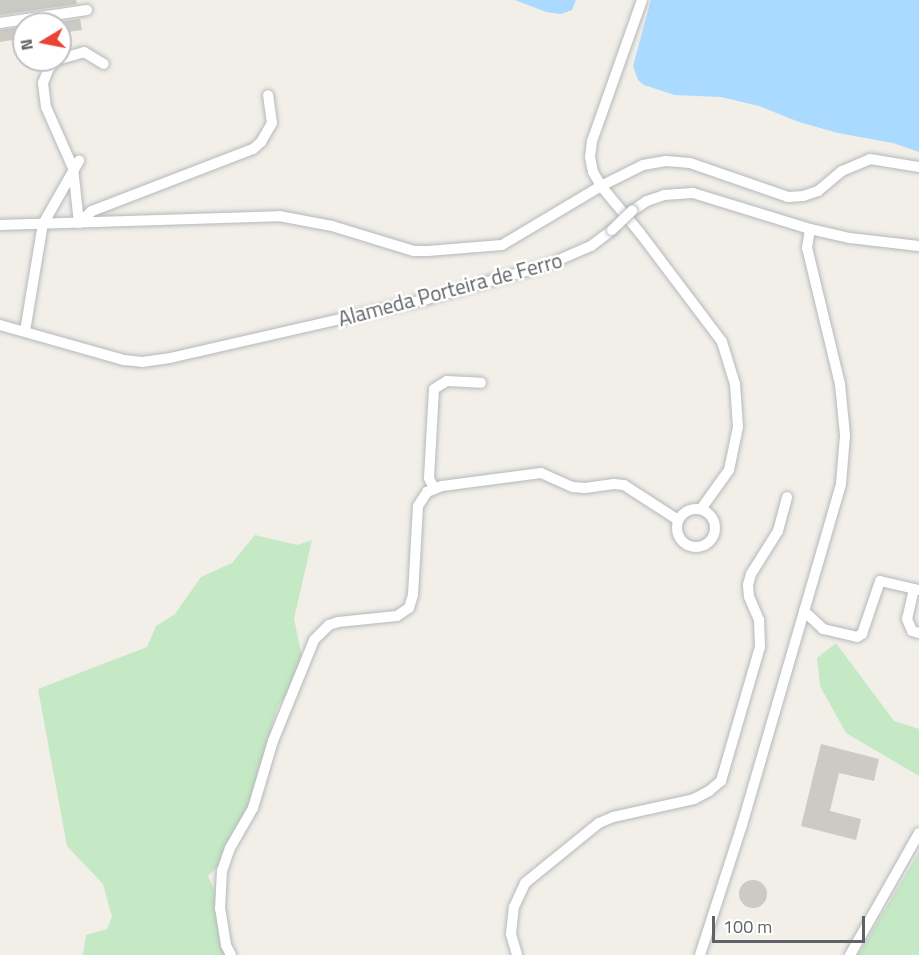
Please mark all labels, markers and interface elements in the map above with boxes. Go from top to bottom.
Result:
north arrow [12,12,72,72]
text: N [13,37,39,52]
street label: Alameda Porteira de Ferro [335,247,565,331]
scale bar [715,904,868,942]
text: 100 m [723,913,772,940]

